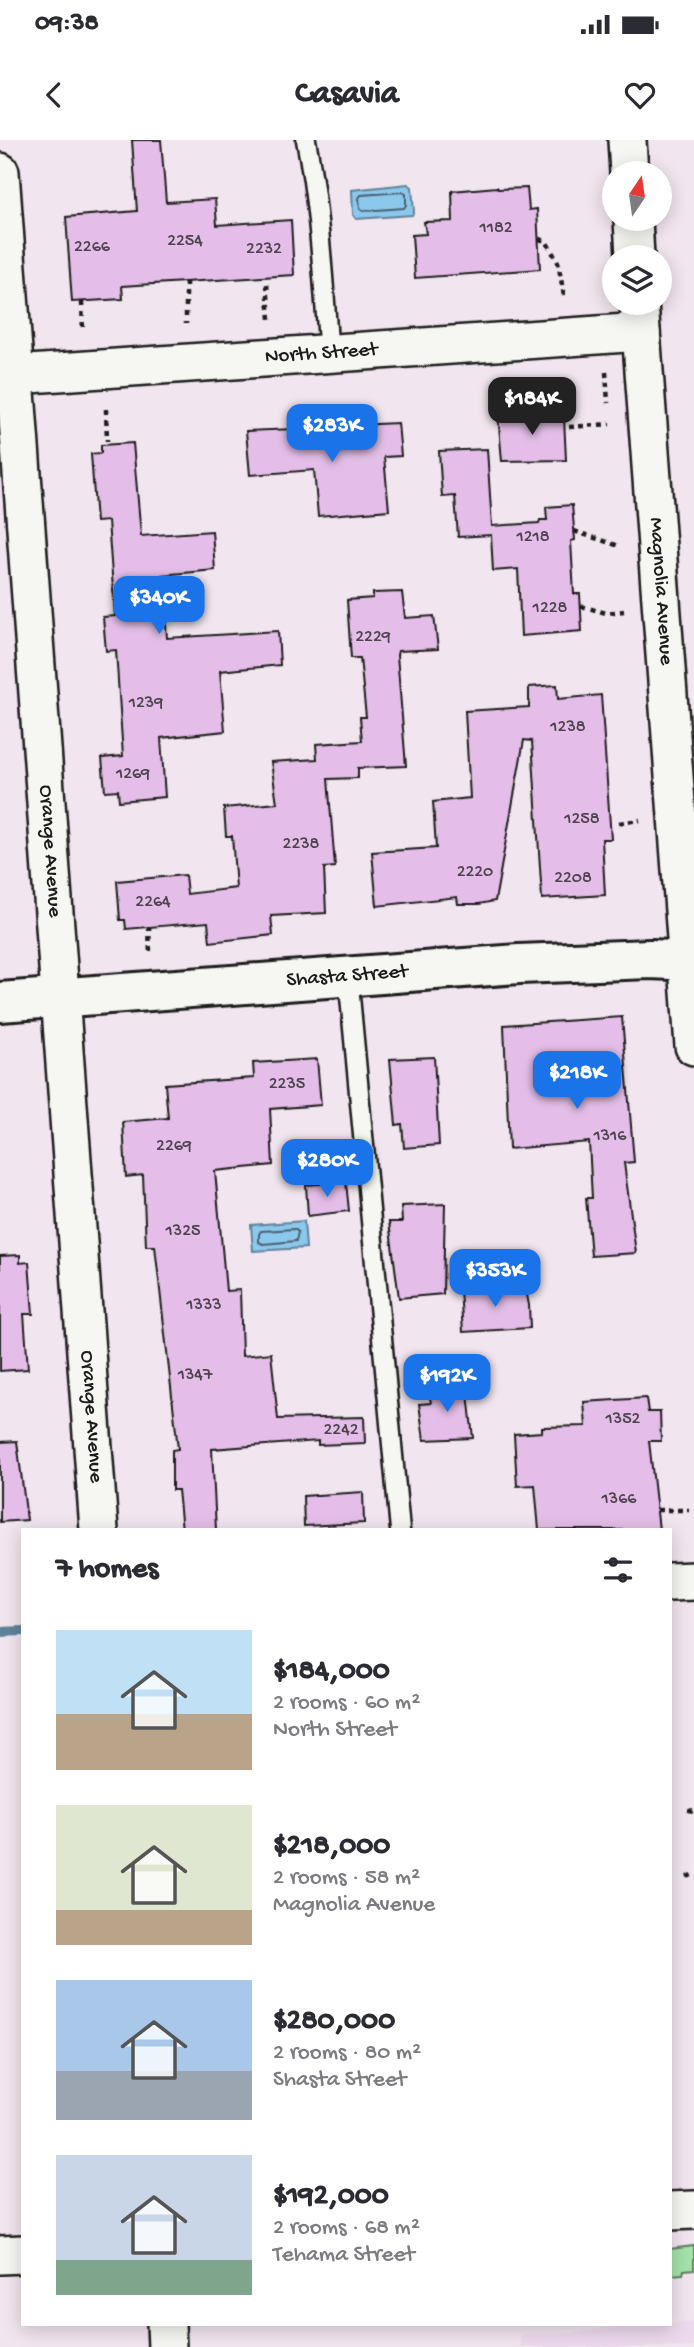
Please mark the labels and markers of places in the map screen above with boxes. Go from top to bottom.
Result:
pin: $184K [483,378,581,437]
pin: $283K [283,404,381,464]
pin: $340K [110,576,208,636]
pin: $218K [528,1052,626,1111]
pin: $280K [278,1140,376,1199]
pin: $353K [446,1250,544,1309]
pin: $192K [398,1354,496,1414]

